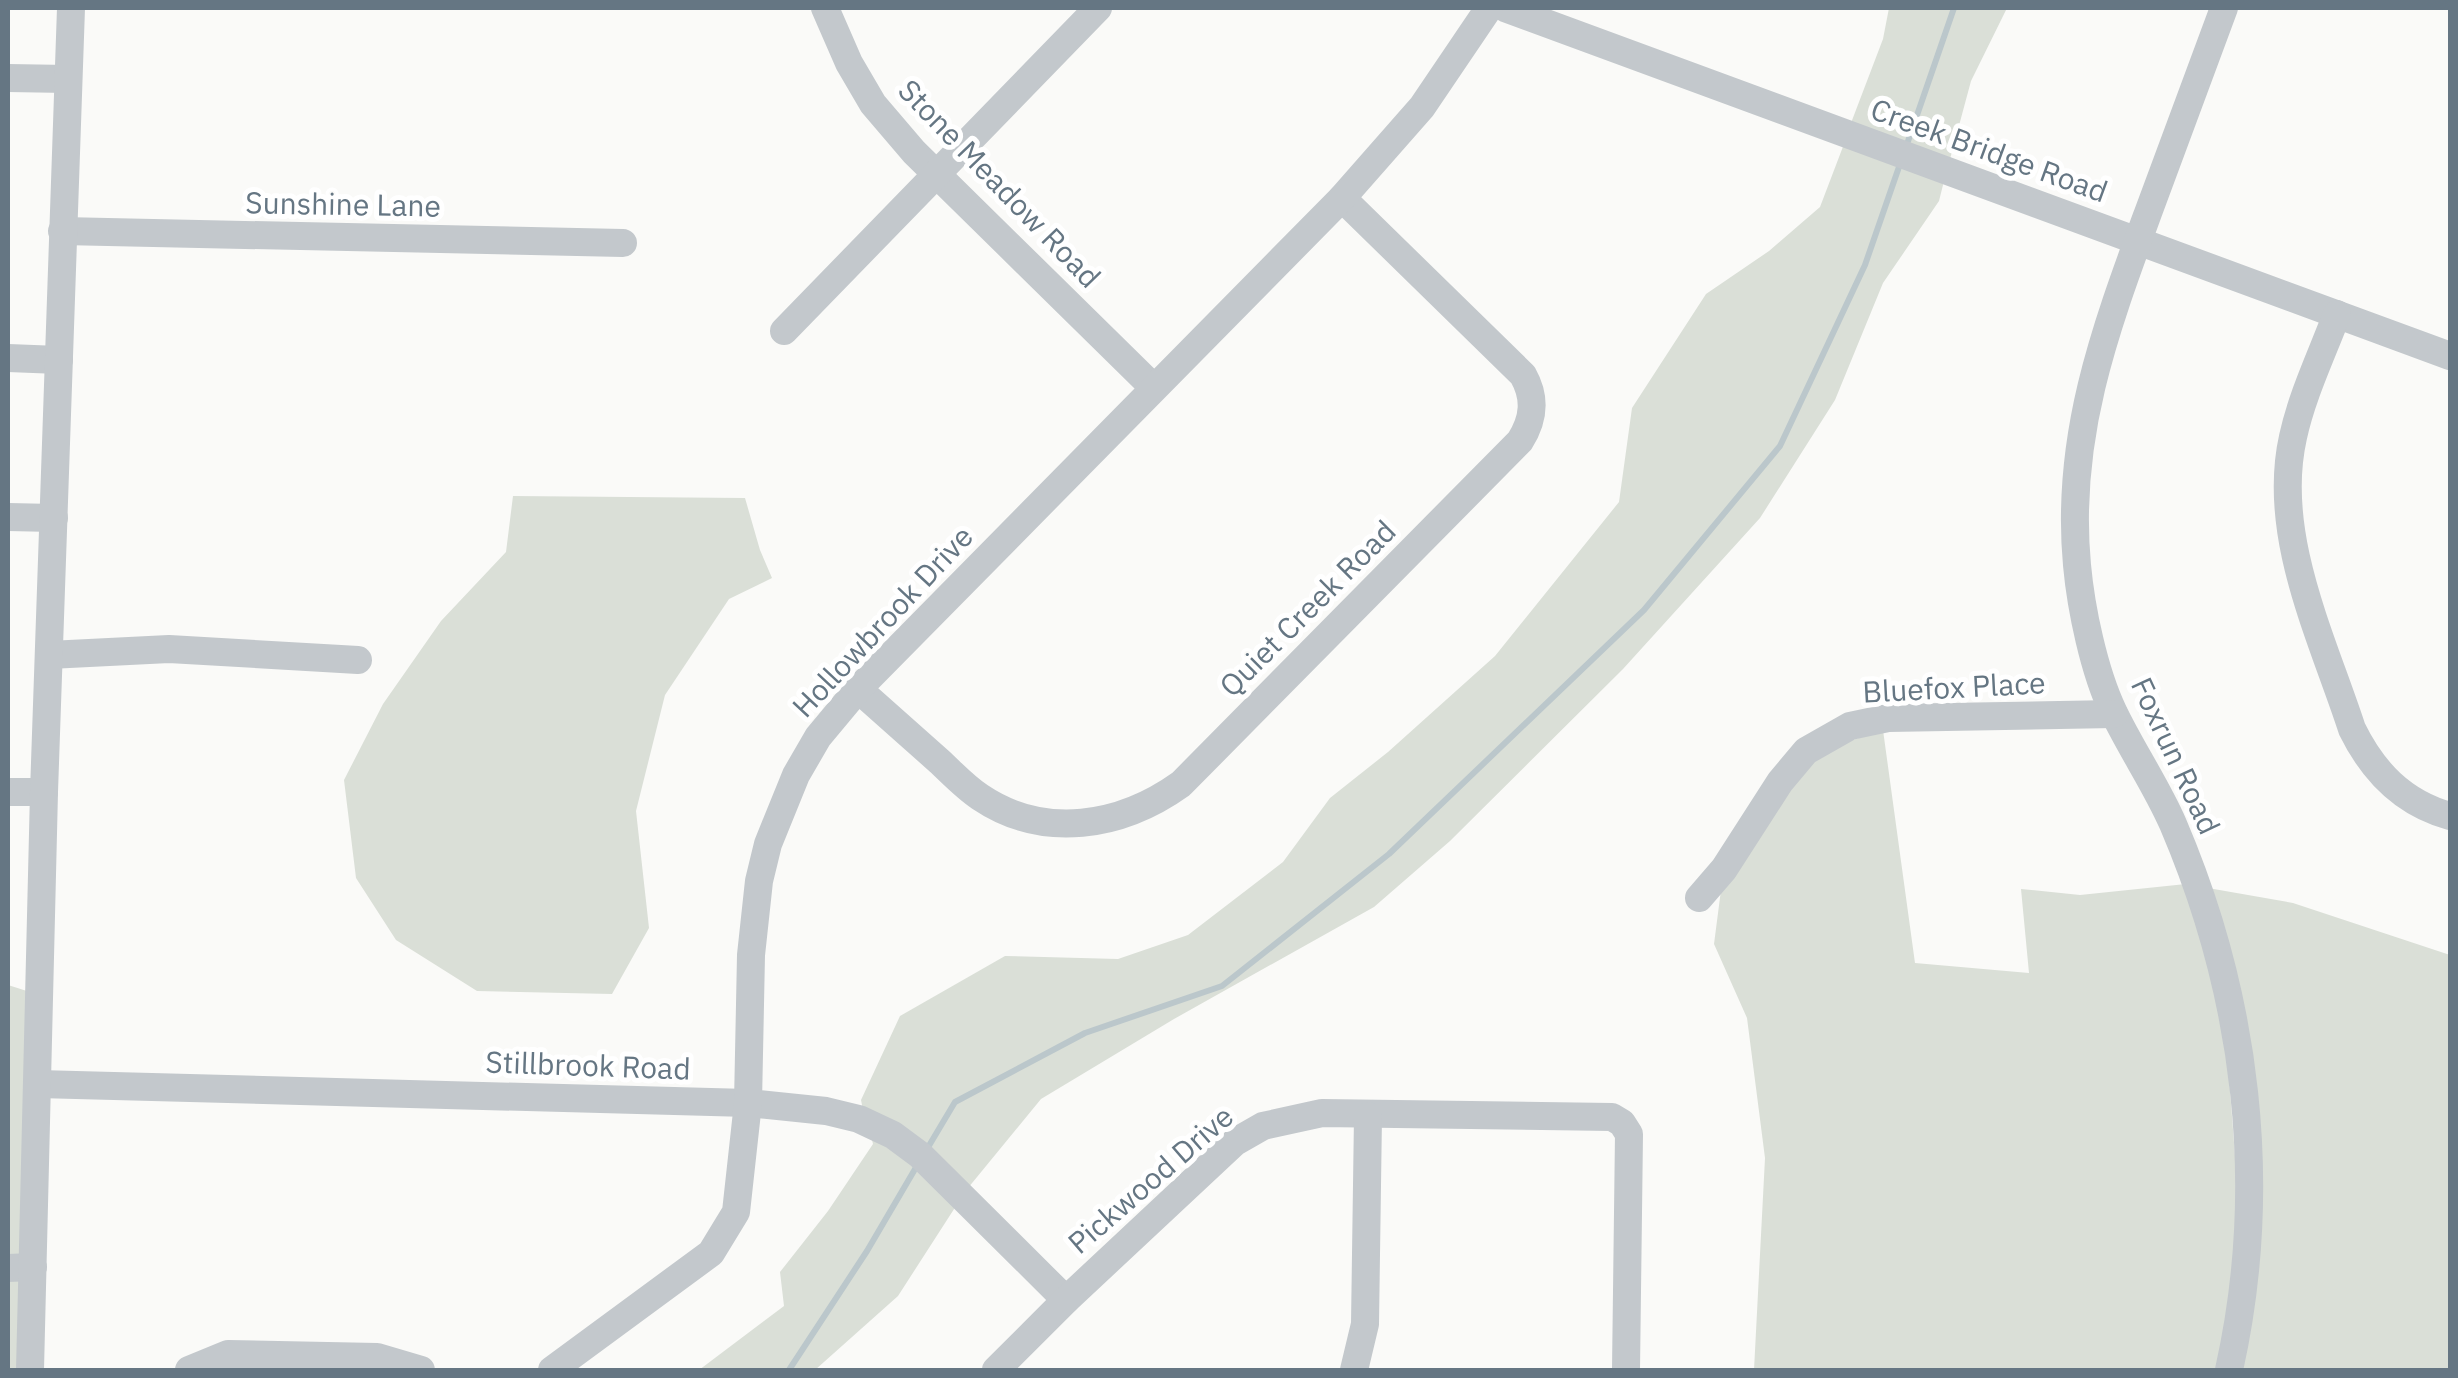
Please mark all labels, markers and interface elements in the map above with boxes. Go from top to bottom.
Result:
street label: Stone Meadow Road [890,70,1110,295]
street label: Creek Bridge Road [1866,89,2113,210]
street label: Sunshine Lane [245,182,441,225]
street label: Quiet Creek Road [1210,511,1404,705]
street label: Hollowbrook Drive [783,517,981,725]
street label: Bluefox Place [1861,662,2046,711]
street label: Foxrun Road [2123,671,2230,840]
street label: Stillbrook Road [485,1041,691,1088]
street label: Pickwood Drive [1059,1096,1241,1262]

